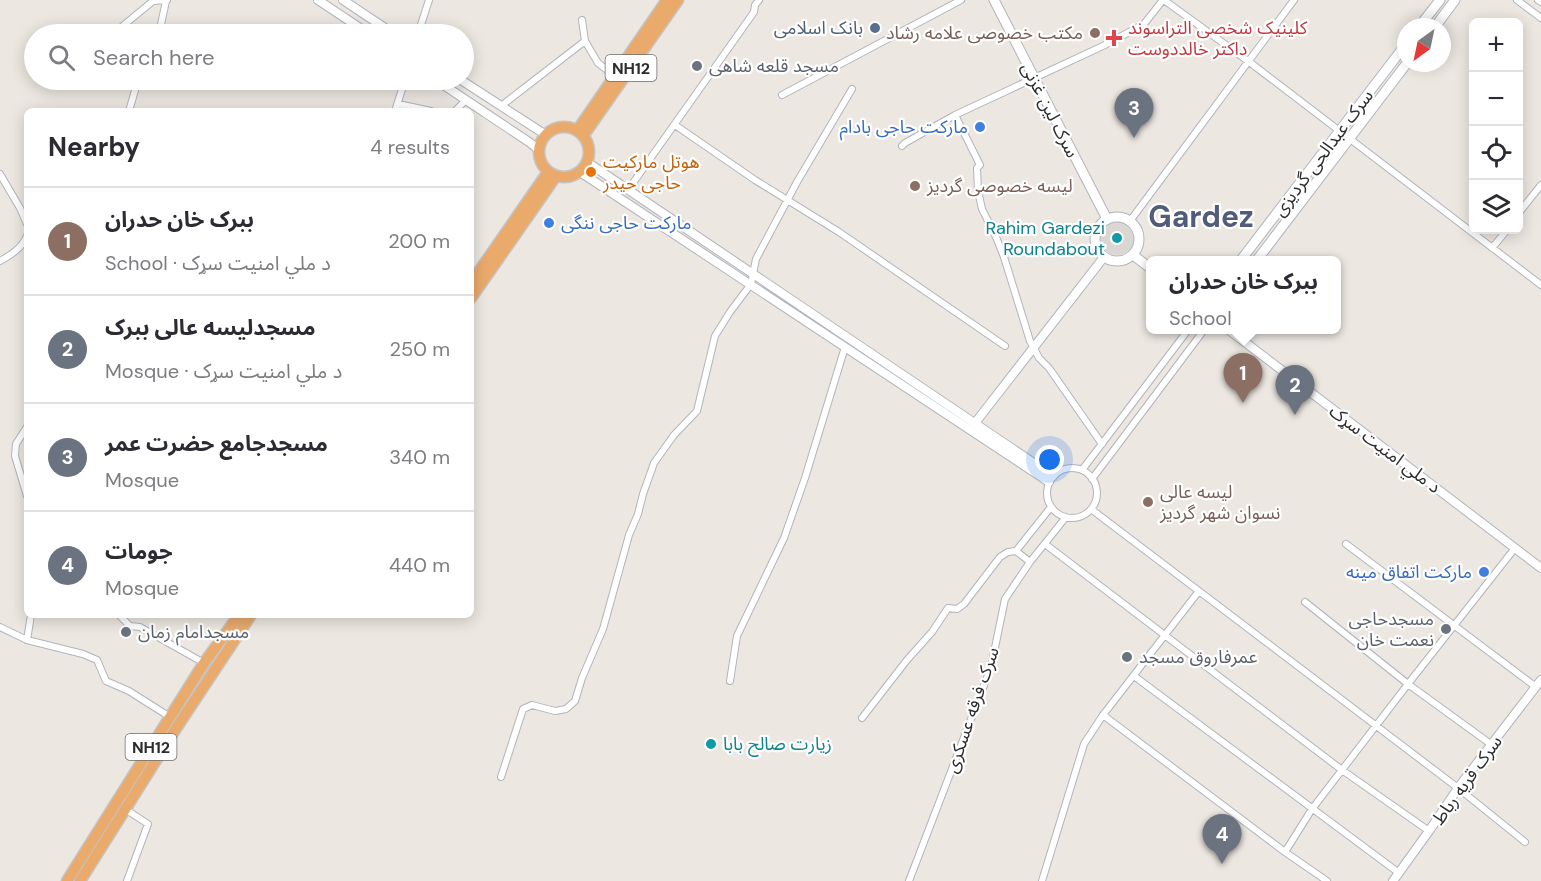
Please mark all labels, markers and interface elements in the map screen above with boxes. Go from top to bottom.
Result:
place label: بانک اسلامی [774,16,863,40]
place label: کلینیک شخصی التراسوند داکتر خالددوست [1128,16,1308,61]
north arrow [1397,18,1451,72]
map controls [1469,18,1523,234]
button: + [1469,18,1523,72]
marker: بانک اسلامی [868,21,882,35]
place label: مکتب خصوصی علامه رشاد [886,21,1083,45]
search box [24,24,474,90]
marker: مکتب خصوصی علامه رشاد [1088,26,1102,40]
marker: کلینیک شخصی التراسوند داکتر خالددوست [1105,29,1123,47]
icon: search [45,41,78,74]
text: Search here [93,43,214,72]
place label: مسجد قلعه شاهی [709,54,839,78]
road number: NH12 [606,55,656,81]
street label: سرک لین غزنی [1016,58,1084,162]
marker: مسجد قلعه شاهی [690,59,704,73]
button: − [1469,72,1523,126]
street label: سرک عبدالحی گردیزی [1267,85,1379,221]
pin: 3 [1114,88,1154,138]
place label: مارکت حاجی بادام [839,115,968,141]
marker: مارکت حاجی بادام [973,120,987,134]
button: locate [1469,126,1523,180]
text: Nearby [48,130,140,164]
text: 4 results [370,134,450,160]
place label: هوتل مارکیت حاجی حیدر [602,150,700,195]
marker: هوتل مارکیت حاجی حیدر [584,165,598,179]
place label: لیسه خصوصی گردیز [926,174,1073,198]
marker: لیسه خصوصی گردیز [908,179,922,193]
button: layers [1469,180,1523,234]
district label: Gardez [1148,197,1254,236]
text: ببرک خان حدران [105,205,254,234]
place label: مارکت حاجی ننگی [561,211,691,235]
marker: مارکت حاجی ننگی [542,216,556,230]
place label: Rahim Gardezi Roundabout [985,216,1105,261]
text: 1 [64,228,71,254]
text: 200 m [388,228,450,254]
marker: Rahim Gardezi Roundabout [1110,231,1124,245]
text: School · د ملي امنیت سړک [105,250,331,276]
popup [1146,256,1341,334]
text: ببرک خان حدران [1169,267,1318,296]
text: School [1169,305,1232,331]
text: مسجدلیسه عالی ببرک [105,313,316,342]
text: 2 [62,336,73,362]
text: 250 m [389,336,450,362]
pin: 1 [1224,354,1262,403]
text: Mosque · د ملي امنیت سړک [105,358,342,384]
pin: 2 [1276,366,1314,415]
street label: د ملي امنیت سړک [1324,399,1446,500]
text: مسجدجامع حضرت عمر [105,429,328,458]
text: 3 [61,444,74,470]
text: 340 m [389,444,450,470]
your location [1035,445,1064,474]
text: Mosque [105,467,179,493]
place label: لیسه عالی نسوان شهر گردیز [1159,480,1280,525]
marker: لیسه عالی نسوان شهر گردیز [1141,495,1155,509]
text: جومات [105,537,173,566]
text: 4 [61,552,74,578]
text: 440 m [389,552,450,578]
place label: مارکت اتفاق مینه [1346,560,1472,584]
marker: مارکت اتفاق مینه [1477,565,1491,579]
text: Mosque [105,575,179,601]
place label: مسجدحاجی نعمت خان [1349,607,1434,652]
place label: مسجدامام زمان [138,620,249,646]
marker: مسجدحاجی نعمت خان [1439,622,1453,636]
marker: مسجدامام زمان [119,625,133,639]
street label: سرک فرقه عسکری [939,644,1005,776]
place label: عمرفاروق مسجد [1139,645,1258,669]
marker: عمرفاروق مسجد [1120,650,1134,664]
street label: سرک قریه رباط [1426,730,1508,830]
place label: زیارت صالح بابا [723,732,832,757]
road number: NH12 [126,734,176,760]
marker: زیارت صالح بابا [704,737,718,751]
pin: 4 [1202,814,1242,864]

